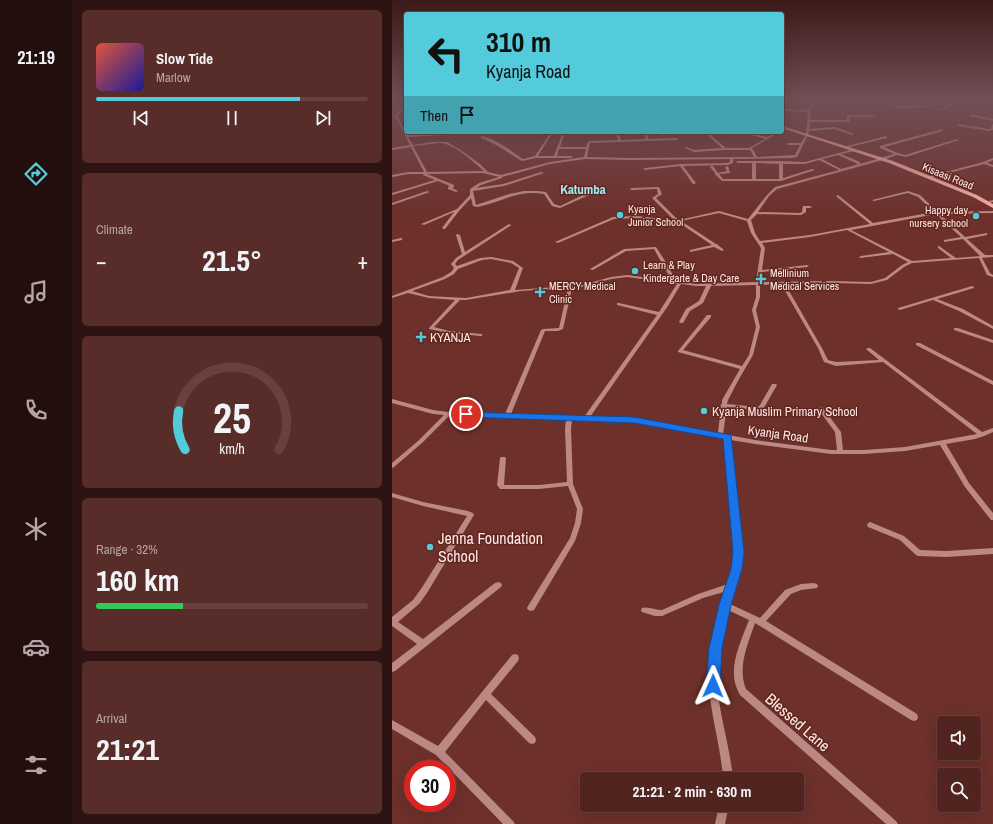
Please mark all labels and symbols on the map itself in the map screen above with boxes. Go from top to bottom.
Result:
street label: Kisaasi Road [920,159,976,193]
district label: Katumba [560,181,606,198]
place label: Kyanja Junior School [628,202,683,229]
place label: Happy day nursery school [909,203,968,230]
marker: Kyanja Junior School [615,210,625,220]
marker: Happy day nursery school [971,211,981,221]
place label: Learn & Play Kindergarte & Day Care [643,258,739,285]
marker: Learn & Play Kindergarte & Day Care [630,266,640,276]
place label: Mellinium Medical Services [770,266,840,293]
marker: Mellinium Medical Services [755,273,767,285]
place label: MERCY Medical Clinic [549,279,616,306]
marker: MERCY Medical Clinic [534,286,546,298]
place label: KYANJA [430,329,472,346]
marker: KYANJA [415,331,427,343]
pin [449,397,483,431]
place label: Kyanja Muslim Primary School [712,403,858,420]
marker: Kyanja Muslim Primary School [699,406,709,416]
street label: Kyanja Road [747,421,809,447]
place label: Jenna Foundation School [438,527,543,567]
marker: Jenna Foundation School [425,542,435,552]
position arrow [692,665,734,707]
street label: Blessed Lane [761,688,835,756]
speed limit sign: 30 [404,760,456,812]

